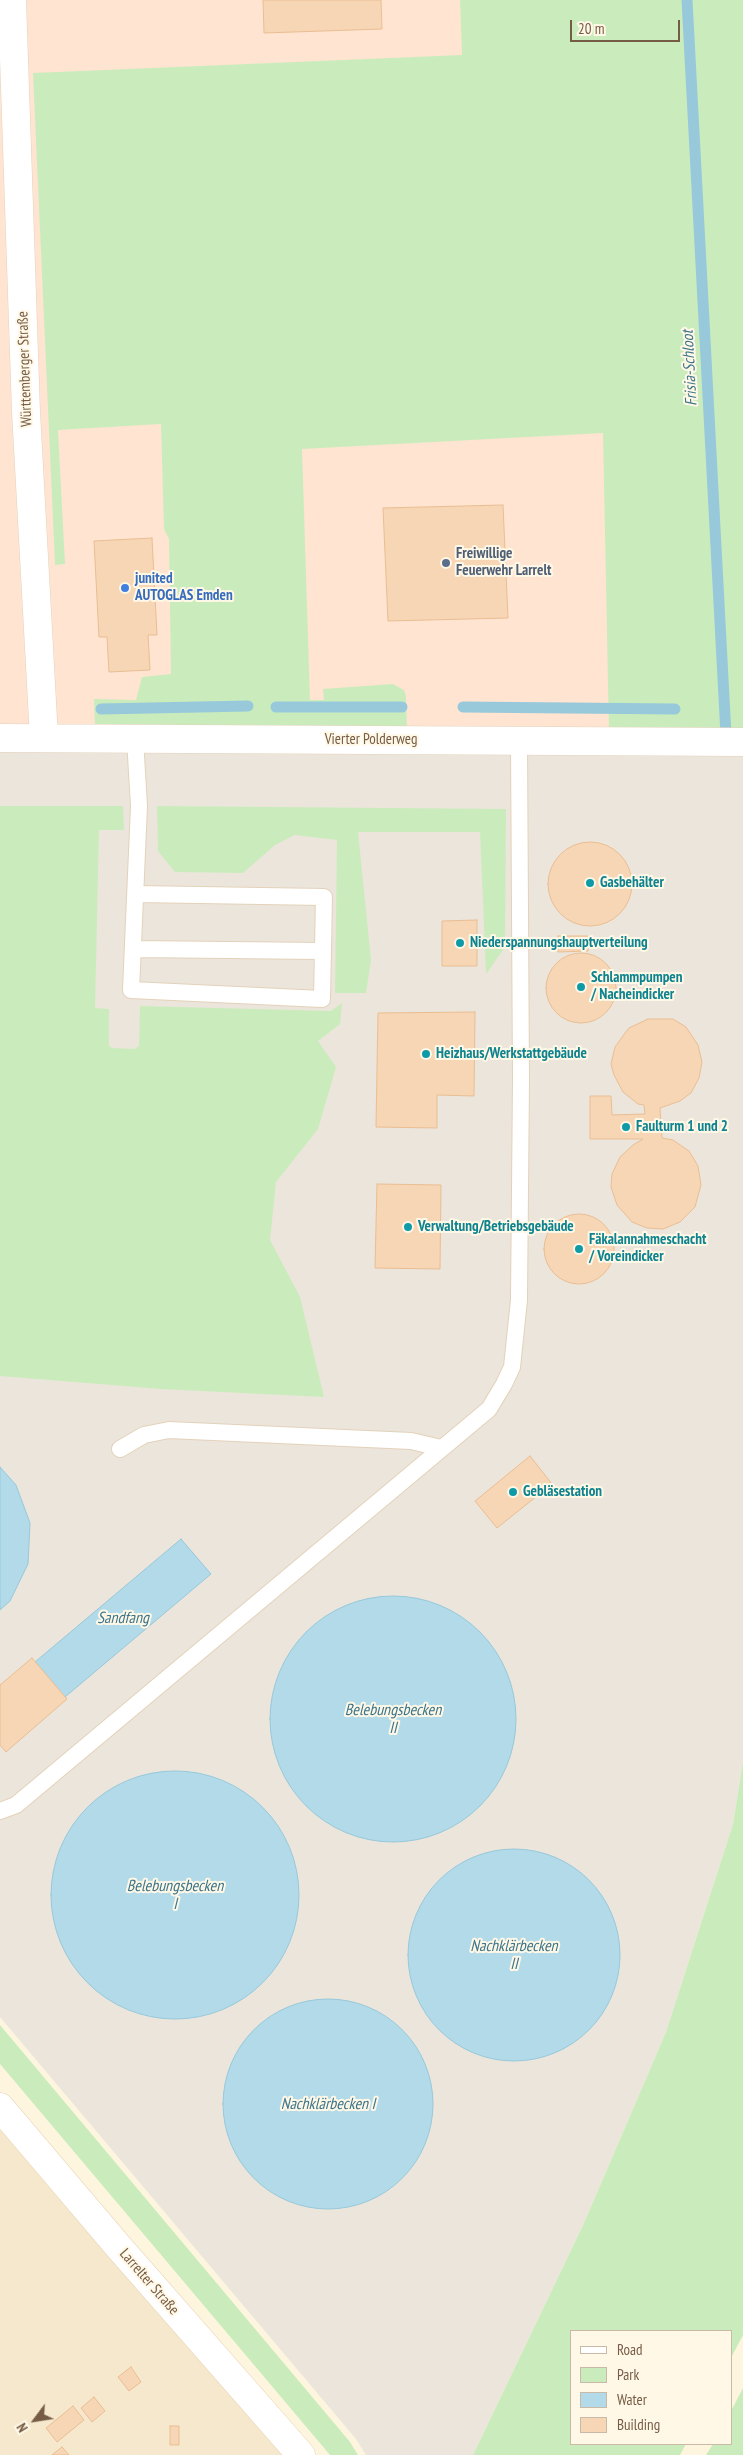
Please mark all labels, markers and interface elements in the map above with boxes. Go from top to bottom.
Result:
scale bar [573,10,683,42]
text: 20 m [578,19,604,38]
street label: Württemberger Straße [14,311,36,427]
water label: Frisia-Schloot [678,330,702,406]
place label: Freiwillige Feuerwehr Larrelt [456,545,551,580]
marker: Freiwillige Feuerwehr Larrelt [440,557,452,569]
place label: junited AUTOGLAS Emden [135,570,233,605]
marker: junited AUTOGLAS Emden [119,582,131,594]
street label: Vierter Polderweg [325,731,417,749]
place label: Gasbehälter [600,874,664,892]
marker: Gasbehälter [584,877,596,889]
place label: Niederspannungshauptverteilung [470,934,648,952]
marker: Niederspannungshauptverteilung [454,937,466,949]
place label: Schlammpumpen / Nacheindicker [591,969,682,1004]
marker: Schlammpumpen / Nacheindicker [575,981,587,993]
place label: Heizhaus/Werkstattgebäude [436,1045,587,1063]
marker: Heizhaus/Werkstattgebäude [420,1048,432,1060]
place label: Faulturm 1 und 2 [636,1118,728,1136]
marker: Faulturm 1 und 2 [620,1121,632,1133]
place label: Verwaltung/Betriebsgebäude [418,1218,574,1236]
marker: Verwaltung/Betriebsgebäude [402,1221,414,1233]
place label: Fäkalannahmeschacht / Voreindicker [589,1231,706,1266]
marker: Fäkalannahmeschacht / Voreindicker [573,1243,585,1255]
place label: Gebläsestation [523,1483,602,1501]
marker: Gebläsestation [507,1486,519,1498]
water label: Sandfang [97,1608,149,1628]
water label: Belebungsbecken II [345,1700,441,1738]
water label: Belebungsbecken I [127,1876,223,1914]
water label: Nachklärbecken II [470,1936,558,1974]
water label: Nachklärbecken I [281,2094,375,2114]
street label: Larrelter Straße [115,2245,183,2319]
legend [570,2330,733,2445]
text: Road [617,2340,643,2359]
text: Park [617,2365,639,2384]
text: Water [617,2390,647,2409]
north arrow [10,2395,60,2445]
text: Building [617,2415,660,2434]
text: N [12,2420,32,2436]

